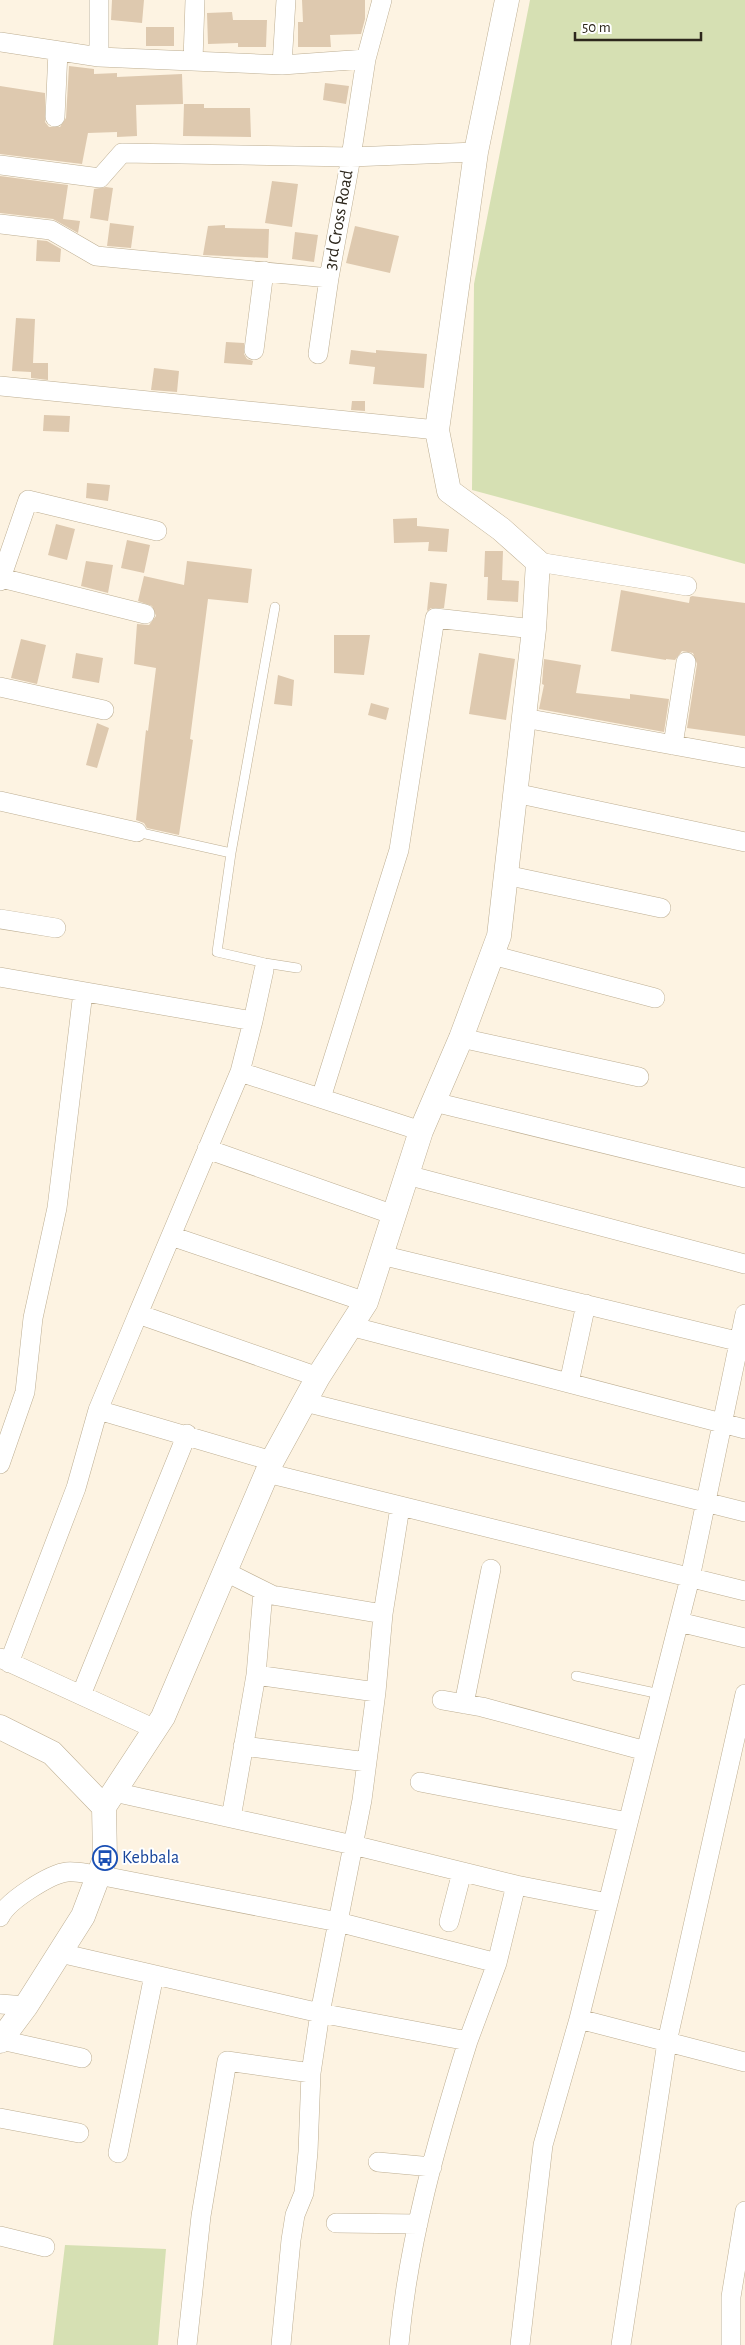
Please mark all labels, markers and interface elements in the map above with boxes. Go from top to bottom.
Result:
scale bar [575,10,701,42]
text: 50 m [582,20,611,35]
street label: 3rd Cross Road [321,169,357,271]
bus stop icon: Kebbala [92,1845,118,1871]
place label: Kebbala [122,1849,179,1867]

